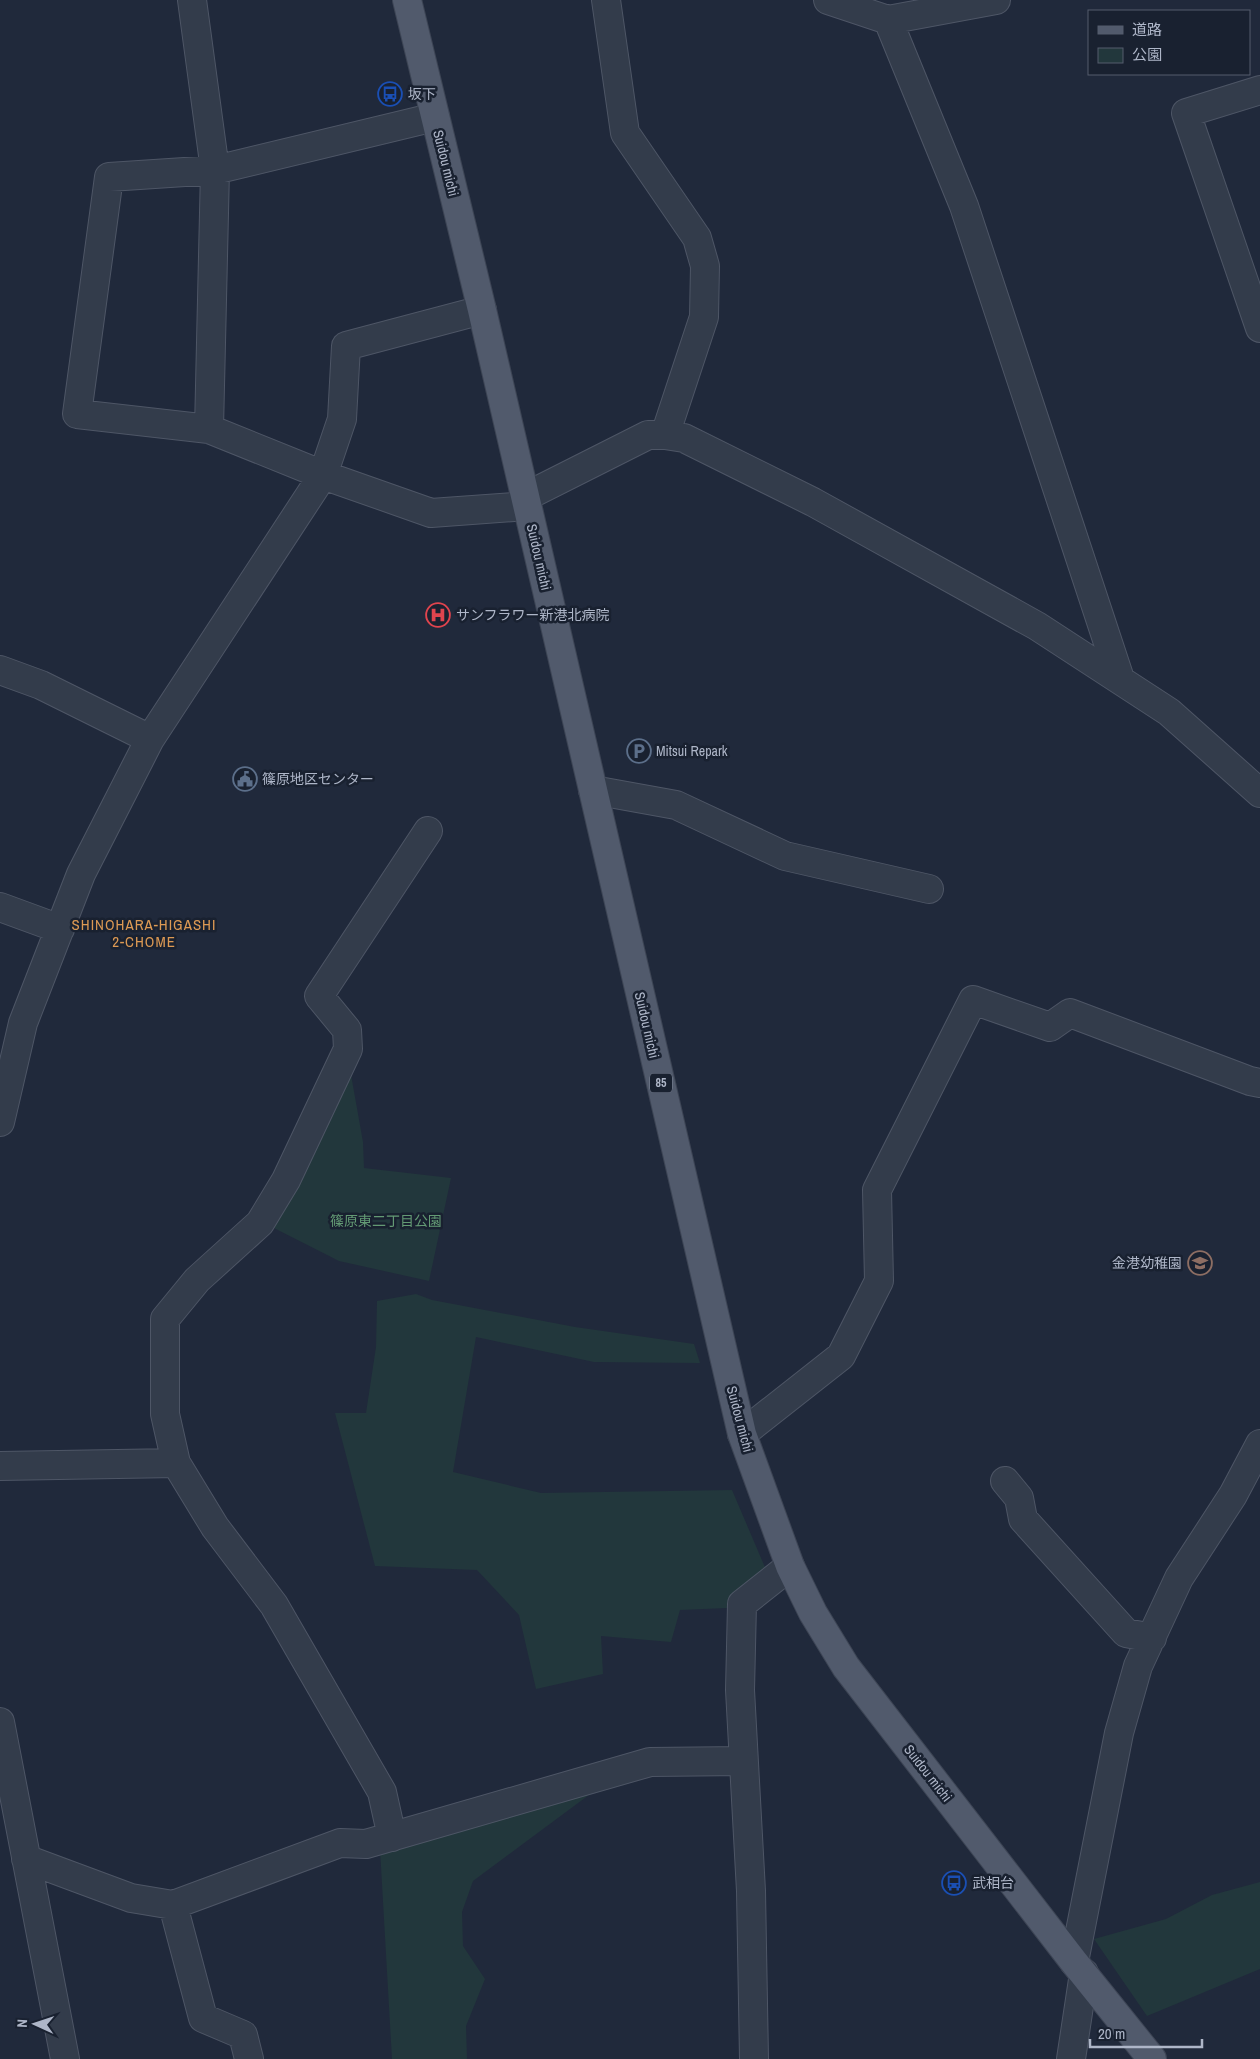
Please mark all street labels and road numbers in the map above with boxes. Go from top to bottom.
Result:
street label: Suidou michi [429,128,463,198]
street label: Suidou michi [523,522,555,592]
street label: Suidou michi [631,990,663,1060]
road number: 85 [650,1074,672,1092]
street label: Suidou michi [723,1384,757,1454]
street label: Suidou michi [900,1741,956,1805]

